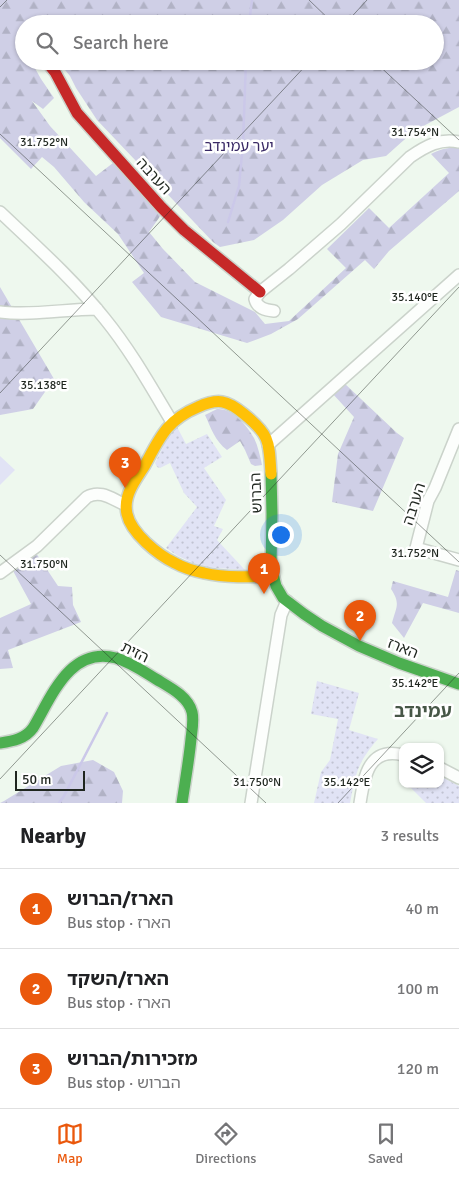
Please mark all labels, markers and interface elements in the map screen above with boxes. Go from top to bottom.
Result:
search box [15,15,444,70]
icon: search [33,29,61,57]
text: Search here [73,31,169,55]
text: 31.754°N [391,125,439,140]
text: 31.752°N [20,135,68,150]
park label: יער עמינדב [204,137,274,155]
street label: הערבה [133,154,175,198]
text: 35.140°E [392,290,439,305]
text: 35.138°E [21,378,68,393]
pin: 3 [109,447,141,488]
street label: הברוש [246,472,266,514]
street label: הערבה [399,481,429,527]
your location [268,522,294,548]
text: 31.752°N [391,546,439,561]
pin: 1 [248,553,280,594]
text: 31.750°N [20,557,68,572]
pin: 2 [344,600,376,641]
street label: הארז [385,634,421,662]
street label: הזית [118,638,152,666]
text: 35.142°E [392,676,439,691]
district label: עמינדב [394,700,452,722]
map controls [399,743,444,788]
button: layers [399,743,444,788]
scale bar [15,768,85,791]
text: 50 m [22,771,51,788]
text: 31.750°N [233,775,281,790]
text: 35.142°E [324,775,371,790]
text: Nearby [20,823,86,849]
text: 3 results [380,826,439,846]
text: הארז/הברוש [67,887,174,911]
text: 1 [32,899,40,919]
text: 40 m [405,899,439,919]
text: Bus stop · הארז [67,913,171,933]
text: הארז/השקד [67,967,169,991]
text: 2 [32,979,40,999]
text: 100 m [397,979,439,999]
text: Bus stop · הארז [67,993,171,1013]
text: מזכירות/הברוש [67,1047,198,1071]
text: 3 [32,1059,40,1079]
text: 120 m [397,1059,439,1079]
text: Bus stop · הברוש [67,1073,181,1093]
tab: Map [56,1120,84,1167]
tab: Directions [195,1120,256,1167]
tab: Saved [368,1120,403,1167]

